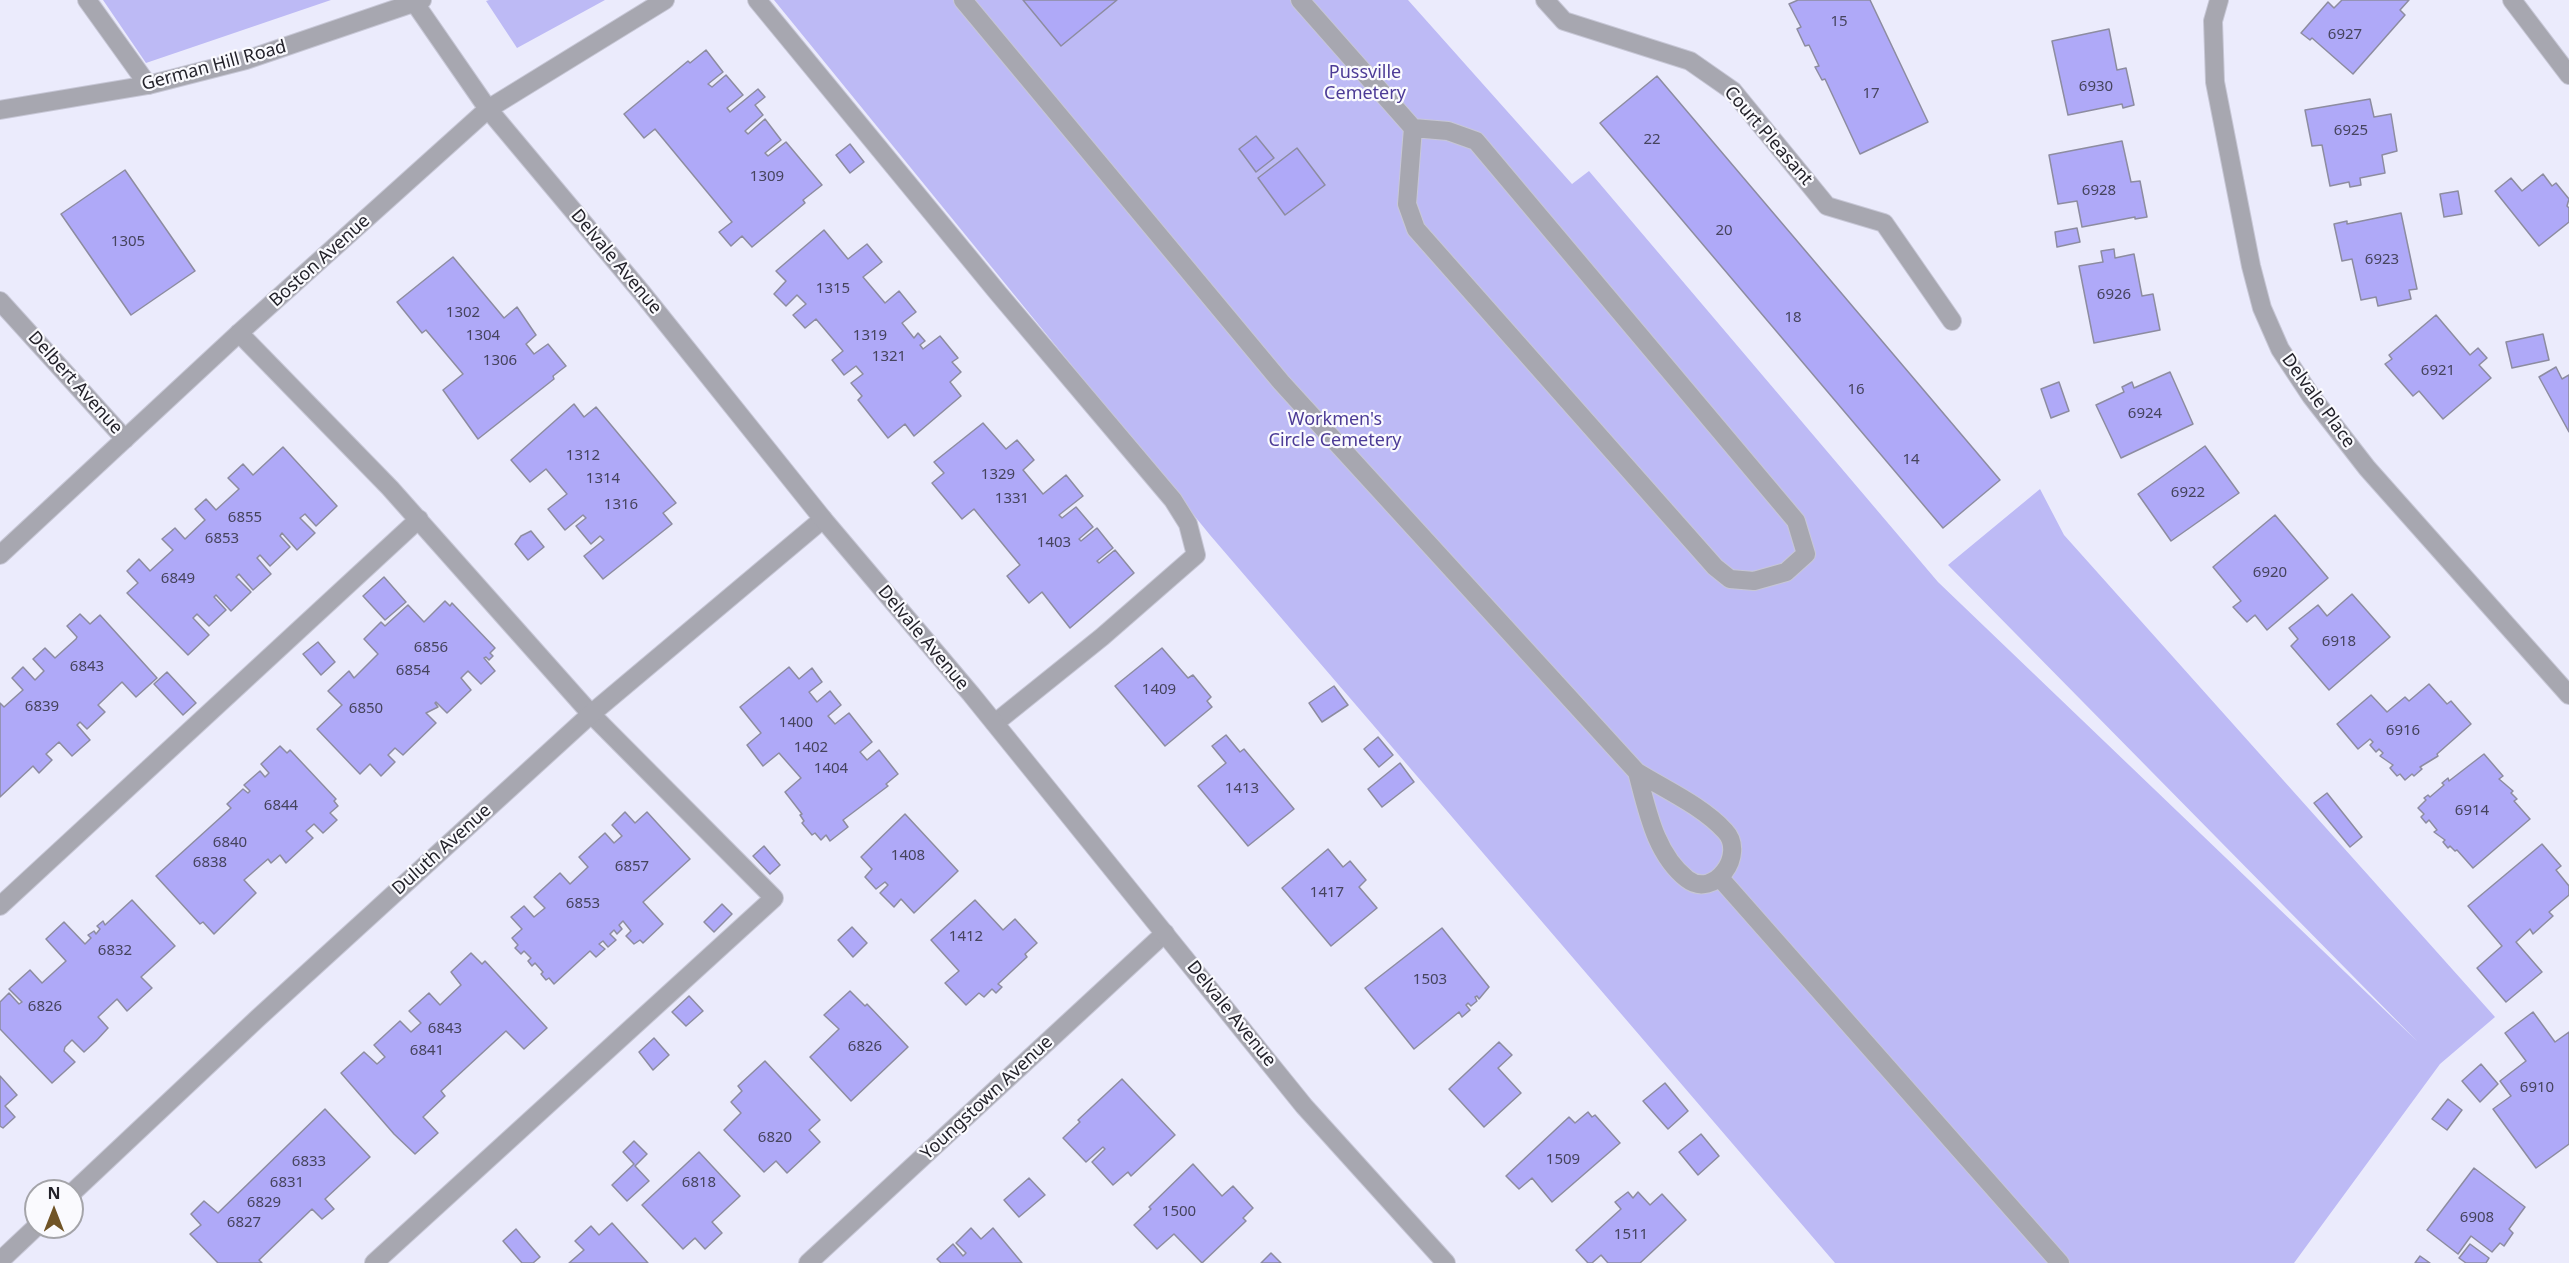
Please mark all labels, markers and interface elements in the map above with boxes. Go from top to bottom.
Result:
house number: 15 [1830,13,1848,31]
house number: 6927 [2328,26,2362,44]
street label: German Hill Road [139,36,289,96]
park label: Pussville Cemetery [1324,62,1406,104]
house number: 6930 [2079,78,2113,96]
street label: Court Pleasant [1719,82,1817,190]
house number: 17 [1862,85,1880,103]
house number: 6925 [2334,122,2368,140]
house number: 22 [1643,131,1661,149]
house number: 1309 [750,168,784,186]
house number: 6928 [2082,182,2116,200]
street label: Delvale Avenue [566,205,666,319]
street label: Boston Avenue [265,210,375,312]
house number: 20 [1715,222,1733,240]
house number: 1305 [111,233,145,251]
house number: 6923 [2365,251,2399,269]
house number: 1315 [816,280,850,298]
house number: 6926 [2097,286,2131,304]
house number: 1302 [446,304,480,322]
house number: 18 [1784,309,1802,327]
street label: Delbert Avenue [23,327,127,439]
house number: 1304 [466,327,500,345]
house number: 1319 [853,327,887,345]
house number: 1321 [872,348,906,366]
street label: Delvale Place [2277,350,2359,452]
house number: 1306 [483,352,517,370]
house number: 6921 [2421,362,2455,380]
house number: 16 [1847,381,1865,399]
house number: 6924 [2128,405,2162,423]
park label: Workmen's Circle Cemetery [1269,409,1401,452]
house number: 1312 [566,447,600,465]
house number: 14 [1902,451,1920,469]
house number: 1329 [981,466,1015,484]
house number: 1314 [586,470,620,488]
house number: 6922 [2171,484,2205,502]
house number: 1331 [995,490,1029,508]
house number: 1316 [604,496,638,514]
house number: 6855 [228,509,262,527]
house number: 6853 [205,530,239,548]
house number: 1403 [1037,534,1071,552]
house number: 6920 [2253,564,2287,582]
house number: 6849 [161,570,195,588]
street label: Delvale Avenue [873,581,973,695]
house number: 6918 [2322,633,2356,651]
house number: 6856 [414,639,448,657]
house number: 6843 [70,658,104,676]
house number: 6854 [396,662,430,680]
house number: 1409 [1142,681,1176,699]
house number: 6839 [25,698,59,716]
house number: 6850 [349,700,383,718]
house number: 1400 [779,714,813,732]
house number: 6916 [2386,722,2420,740]
house number: 1402 [794,739,828,757]
house number: 1404 [814,760,848,778]
house number: 1413 [1225,780,1259,798]
house number: 6844 [264,797,298,815]
street label: Duluth Avenue [388,800,496,900]
house number: 6914 [2455,802,2489,820]
house number: 6840 [213,834,247,852]
house number: 1408 [891,847,925,865]
house number: 6838 [193,854,227,872]
house number: 6857 [615,858,649,876]
house number: 1417 [1310,884,1344,902]
house number: 6853 [566,895,600,913]
house number: 1412 [949,928,983,946]
house number: 6832 [98,942,132,960]
street label: Delvale Avenue [1182,957,1280,1071]
house number: 1503 [1413,971,1447,989]
house number: 6826 [28,998,62,1016]
house number: 6843 [428,1020,462,1038]
street label: Youngstown Avenue [917,1031,1057,1165]
house number: 6826 [848,1038,882,1056]
house number: 6841 [410,1042,444,1060]
house number: 6910 [2520,1079,2554,1097]
house number: 6820 [758,1129,792,1147]
house number: 1509 [1546,1151,1580,1169]
house number: 6833 [292,1153,326,1171]
house number: 6831 [270,1174,304,1192]
house number: 6818 [682,1174,716,1192]
north arrow [24,1179,84,1239]
text: N [47,1182,61,1204]
house number: 6829 [247,1194,281,1212]
house number: 1500 [1162,1203,1196,1221]
house number: 6908 [2460,1209,2494,1227]
house number: 6827 [227,1214,261,1232]
house number: 1511 [1614,1226,1648,1244]

